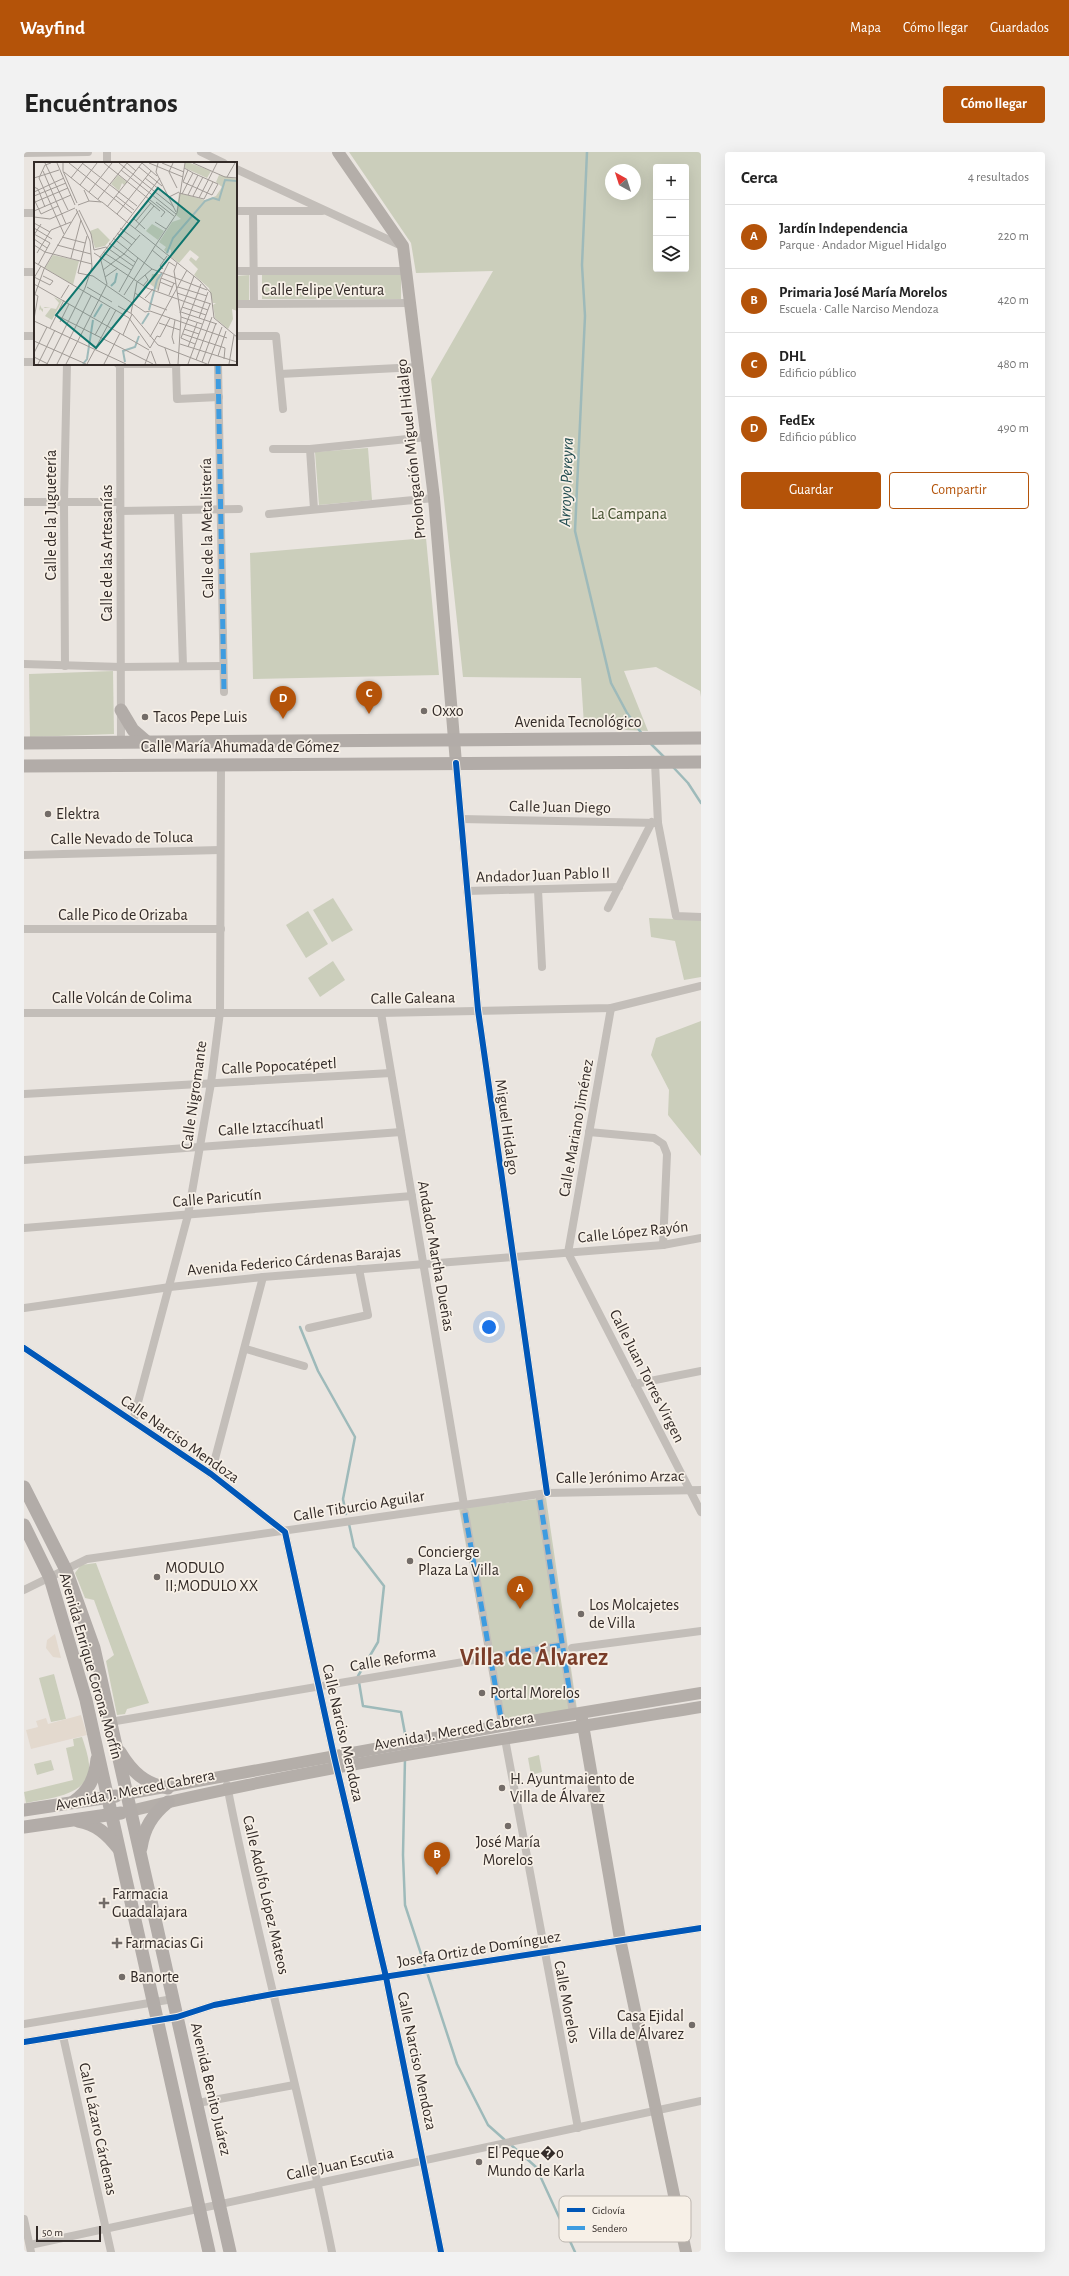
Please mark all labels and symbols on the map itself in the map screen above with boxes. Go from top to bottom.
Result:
inset map [34,162,237,365]
north arrow [605,164,641,200]
street label: Calle Felipe Ventura [262,282,384,298]
street label: Prolongación Miguel Hidalgo [394,358,428,540]
water label: Arroyo Pereyra [556,437,576,528]
street label: Calle de la Juguetería [43,450,59,580]
street label: Calle de la Metalistería [198,458,216,598]
street label: Calle de las Artesanías [99,484,115,621]
park label: La Campana [591,506,667,522]
pin: C [356,681,382,714]
pin: D [270,686,296,719]
place label: Oxxo [432,703,464,719]
marker: Oxxo [419,706,429,716]
place label: Tacos Pepe Luis [153,709,248,725]
marker: Tacos Pepe Luis [140,712,150,722]
street label: Avenida Tecnológico [514,714,642,730]
street label: Calle María Ahumada de Gómez [141,739,340,755]
street label: Calle Juan Diego [509,798,611,816]
place label: Elektra [56,806,100,822]
marker: Elektra [43,809,53,819]
street label: Calle Nevado de Toluca [51,829,193,847]
street label: Andador Juan Pablo II [476,865,610,885]
street label: Calle Pico de Orizaba [58,907,188,923]
street label: Calle Galeana [371,989,455,1007]
street label: Calle Volcán de Colima [52,990,192,1006]
street label: Calle Nigromante [178,1040,210,1150]
street label: Calle Popocatépetl [221,1055,337,1077]
street label: Calle Mariano Jiménez [556,1057,596,1198]
street label: Miguel Hidalgo [492,1078,522,1176]
street label: Calle Iztaccíhuatl [218,1115,324,1139]
street label: Andador Martha Dueñas [415,1179,457,1333]
street label: Calle Paricutín [172,1186,262,1210]
street label: Calle López Rayón [577,1218,689,1247]
street label: Avenida Federico Cárdenas Barajas [186,1244,402,1279]
street label: Calle Juan Torres Virgen [607,1307,687,1445]
your location [479,1317,499,1337]
street label: Calle Narciso Mendoza [118,1392,242,1486]
street label: Calle Jerónimo Arzac [556,1468,684,1486]
street label: Calle Tiburcio Aguilar [292,1488,427,1524]
place label: Concierge Plaza La Villa [418,1544,499,1578]
marker: Concierge Plaza La Villa [405,1556,415,1566]
place label: MODULO II;MODULO XX [165,1560,259,1594]
street label: Avenida Enrique Corona Morfín [57,1571,125,1761]
marker: MODULO II;MODULO XX [152,1572,162,1582]
pin: A [507,1576,533,1609]
place label: Los Molcajetes de Villa [589,1597,679,1631]
marker: Los Molcajetes de Villa [576,1609,586,1619]
district label: Villa de Álvarez [460,1642,608,1670]
street label: Calle Reforma [349,1644,437,1674]
street label: Calle Narciso Mendoza [319,1663,367,1803]
place label: Portal Morelos [490,1685,580,1701]
marker: Portal Morelos [477,1688,487,1698]
street label: Avenida J. Merced Cabrera [373,1709,535,1753]
street label: Avenida J. Merced Cabrera [54,1767,216,1813]
place label: H. Ayuntmaiento de Villa de Álvarez [510,1771,635,1805]
marker: H. Ayuntmaiento de Villa de Álvarez [497,1783,507,1793]
street label: Calle Adolfo López Mateos [240,1814,292,1976]
marker: José María Morelos [503,1821,513,1831]
place label: José María Morelos [476,1834,540,1868]
pin: B [424,1842,450,1875]
place label: Farmacia Guadalajara [112,1886,188,1921]
marker: Farmacia Guadalajara [99,1898,109,1908]
street label: Josefa Ortiz de Domínguez [396,1928,562,1970]
place label: Farmacias Gi [125,1935,204,1951]
marker: Farmacias Gi [112,1938,122,1948]
street label: Calle Morelos [551,1959,583,2045]
place label: Banorte [130,1969,179,1985]
marker: Banorte [117,1972,127,1982]
street label: Calle Narciso Mendoza [395,1990,439,2132]
place label: Casa Ejidal Villa de Álvarez [589,2008,684,2042]
marker: Casa Ejidal Villa de Álvarez [687,2020,697,2030]
street label: Avenida Benito Juárez [188,2021,234,2157]
street label: Calle Lázaro Cárdenas [76,2061,120,2197]
street label: Calle Juan Escutia [285,2145,395,2183]
place label: El Peque�o Mundo de Karla [487,2145,585,2179]
marker: El Peque�o Mundo de Karla [474,2157,484,2167]
legend [559,2196,691,2242]
text: Ciclovía [592,2205,625,2216]
text: Sendero [592,2223,627,2234]
scale bar [36,2224,101,2243]

